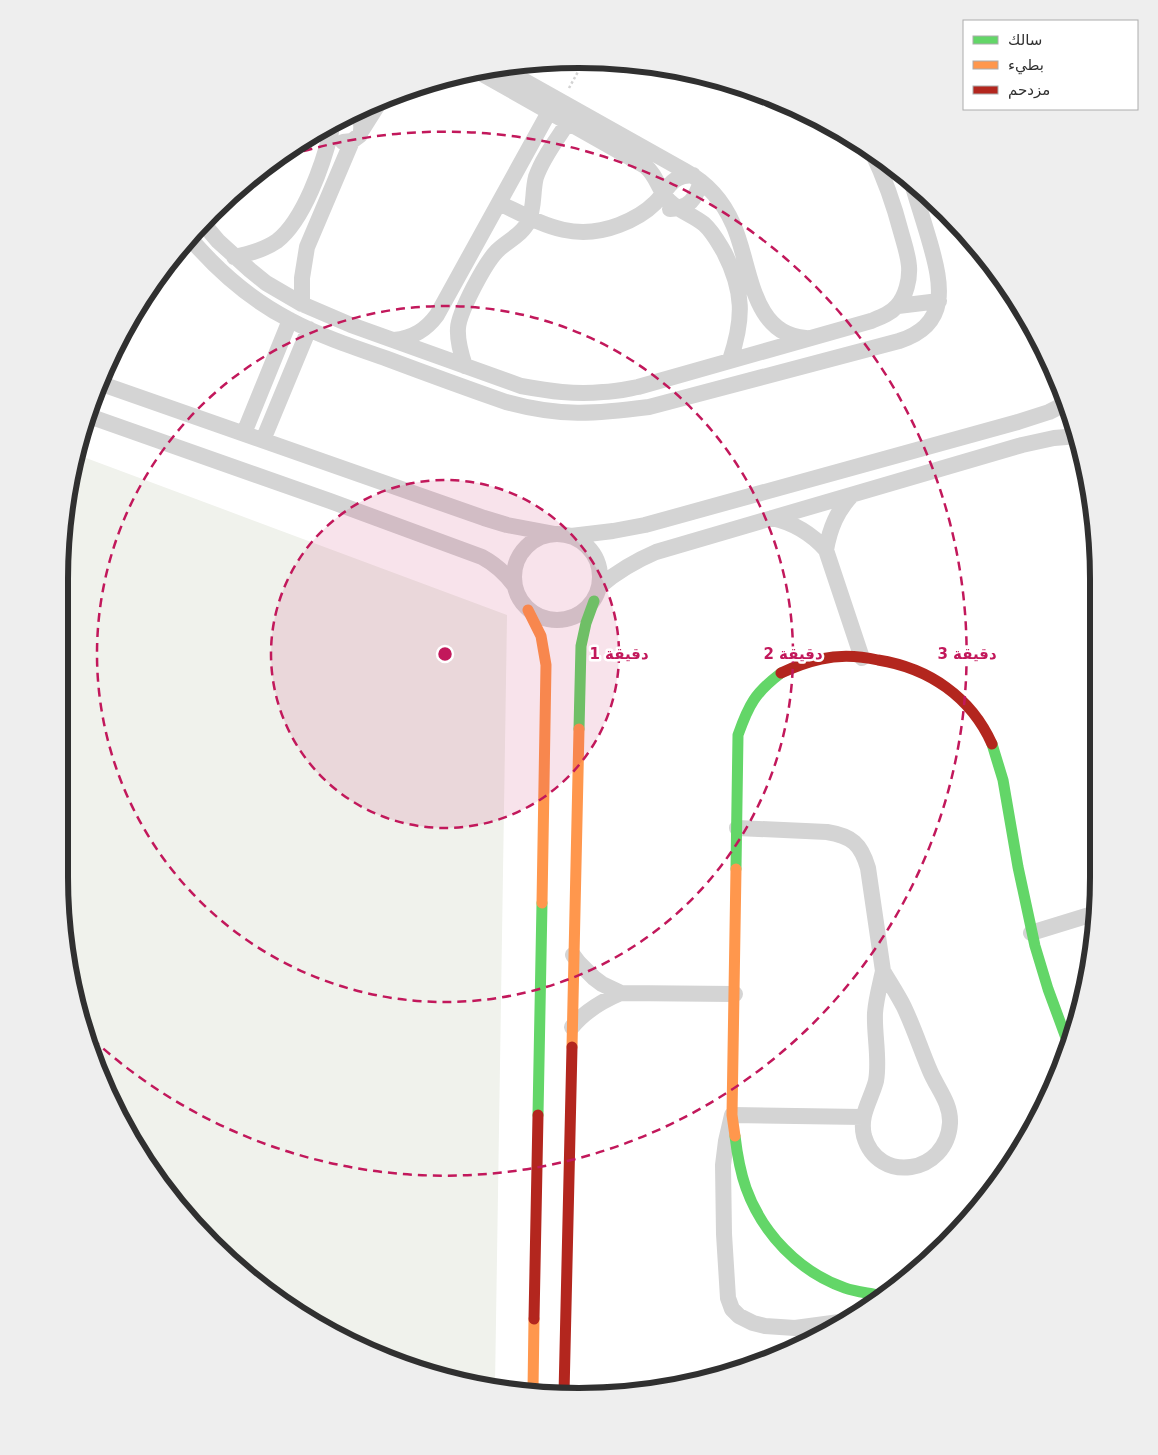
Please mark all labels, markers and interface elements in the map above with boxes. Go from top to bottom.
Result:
legend [963,20,1138,110]
text: سالك [1008,31,1042,49]
text: بطيء [1008,56,1044,75]
text: مزدحم [1008,81,1050,99]
centre of rings [436,645,454,663]
text: 1 دقيقة [589,645,649,663]
text: 2 دقيقة [763,645,823,663]
text: 3 دقيقة [937,645,997,663]

